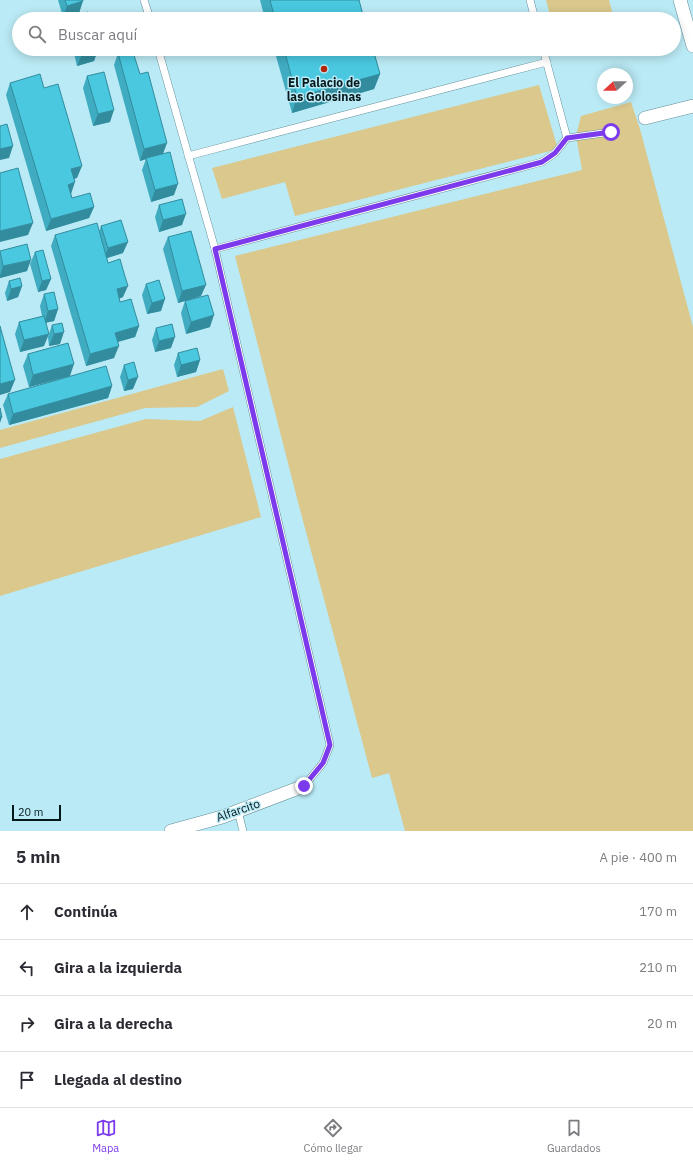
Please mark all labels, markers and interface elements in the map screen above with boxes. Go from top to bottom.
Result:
search box [12,12,681,56]
icon: search [26,23,48,45]
text: Buscar aquí [58,25,137,44]
marker: El Palacio de las Golosinas [319,64,329,74]
north arrow [597,68,633,104]
place label: El Palacio de las Golosinas [287,75,361,104]
route start [602,123,620,141]
route end [295,777,313,795]
street label: Alfarcito [214,795,262,825]
scale bar [12,803,61,822]
text: 20 m [18,805,43,819]
text: 5 min [16,846,60,868]
text: A pie · 400 m [599,849,677,866]
icon: ahead [16,901,38,923]
text: Continúa [54,902,118,921]
text: 170 m [639,903,677,920]
icon: left [16,957,38,979]
text: Gira a la izquierda [54,958,182,977]
text: 210 m [639,959,677,976]
icon: right [16,1013,38,1035]
text: Gira a la derecha [54,1014,173,1033]
text: 20 m [647,1015,677,1032]
icon: arrive [16,1069,38,1091]
text: Llegada al destino [54,1070,182,1089]
tab: Mapa [92,1117,119,1155]
tab: Cómo llegar [304,1117,363,1155]
tab: Guardados [547,1117,601,1155]

